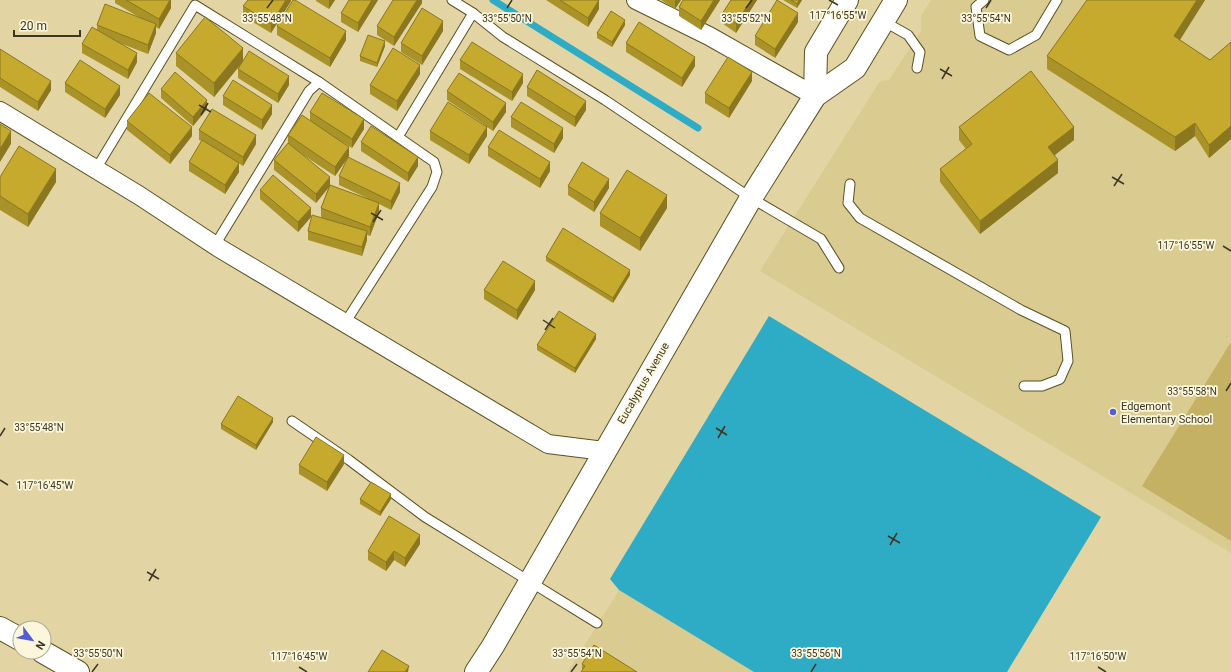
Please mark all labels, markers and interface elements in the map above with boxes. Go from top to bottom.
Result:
text: 117°16'55"W [810,10,867,21]
scale bar [14,12,80,38]
text: 33°55'48"N [242,13,292,24]
text: 33°55'50"N [482,13,532,24]
text: 33°55'52"N [721,13,771,24]
text: 33°55'54"N [961,13,1011,24]
text: 20 m [20,19,47,33]
text: 117°16'55"W [1158,240,1215,251]
street label: Eucalyptus Avenue [615,340,672,426]
text: 33°55'58"N [1167,386,1217,397]
place label: Edgemont Elementary School [1121,400,1212,426]
marker: Edgemont Elementary School [1108,407,1118,417]
text: 33°55'48"N [14,422,64,433]
text: 117°16'45"W [17,480,74,491]
north arrow [12,620,52,660]
text: N [32,638,48,652]
text: 33°55'50"N [73,648,123,659]
text: 33°55'54"N [552,648,602,659]
text: 33°55'56"N [791,648,841,659]
text: 117°16'45"W [271,651,328,662]
text: 117°16'50"W [1070,651,1127,662]

